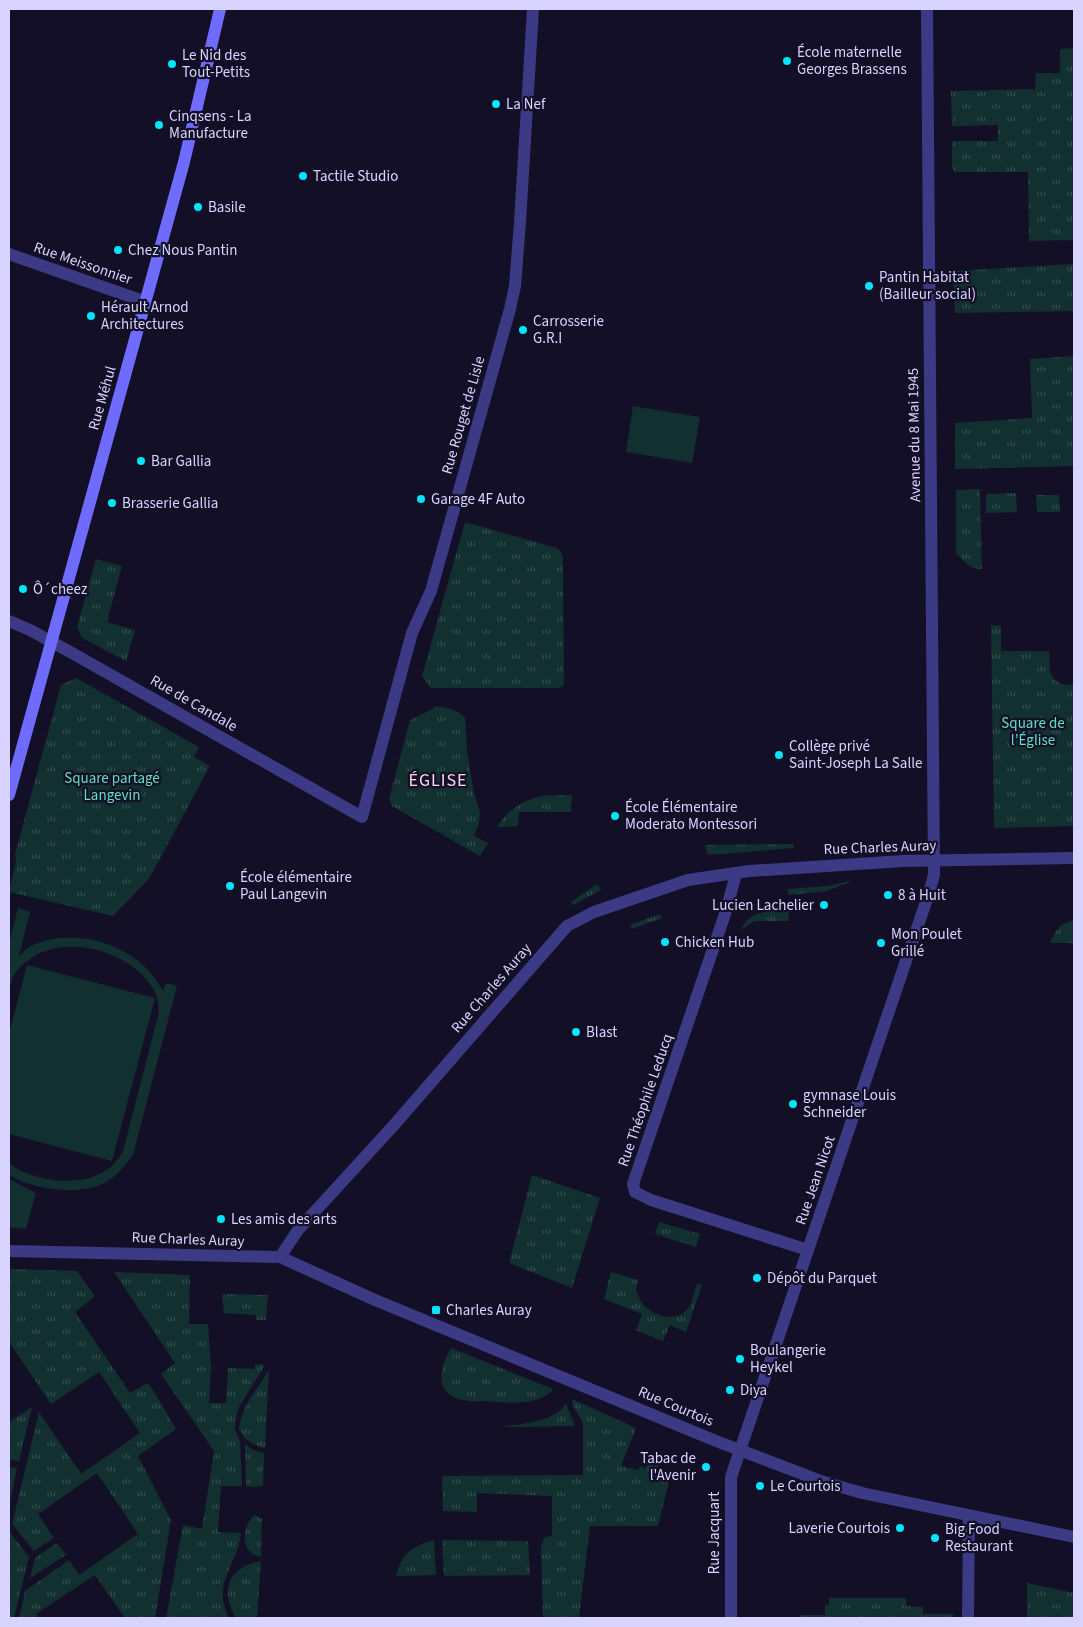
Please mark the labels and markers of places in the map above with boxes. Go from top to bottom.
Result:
place label: École maternelle Georges Brassens [797,42,907,80]
place label: Le Nid des Tout-Petits [182,45,250,83]
marker: École maternelle Georges Brassens [781,55,793,67]
marker: Le Nid des Tout-Petits [166,58,178,70]
place label: La Nef [506,94,546,115]
marker: La Nef [490,98,502,110]
place label: Cinqsens - La Manufacture [169,106,252,144]
marker: Cinqsens - La Manufacture [153,119,165,131]
place label: Tactile Studio [313,166,398,187]
marker: Tactile Studio [297,170,309,182]
place label: Basile [208,197,246,218]
marker: Basile [192,201,204,213]
place label: Chez Nous Pantin [128,240,237,261]
marker: Chez Nous Pantin [112,244,124,256]
place label: Pantin Habitat (Bailleur social) [879,267,976,305]
marker: Pantin Habitat (Bailleur social) [863,280,875,292]
place label: Hérault Arnod Architectures [101,297,189,335]
marker: Hérault Arnod Architectures [85,310,97,322]
place label: Carrosserie G.R.I [533,311,604,349]
marker: Carrosserie G.R.I [517,324,529,336]
place label: Bar Gallia [151,451,211,472]
marker: Bar Gallia [135,455,147,467]
place label: Garage 4F Auto [431,489,525,510]
place label: Brasserie Gallia [122,493,218,514]
marker: Garage 4F Auto [415,493,427,505]
marker: Brasserie Gallia [106,497,118,509]
place label: Ô´cheez [33,579,87,600]
marker: Ô´cheez [17,583,29,595]
place label: Collège privé Saint-Joseph La Salle [789,736,923,774]
marker: Collège privé Saint-Joseph La Salle [773,749,785,761]
place label: École Élémentaire Moderato Montessori [625,797,757,835]
marker: École Élémentaire Moderato Montessori [609,810,621,822]
place label: École élémentaire Paul Langevin [240,867,352,905]
marker: École élémentaire Paul Langevin [224,880,236,892]
place label: 8 à Huit [898,885,946,906]
marker: 8 à Huit [882,889,894,901]
place label: Lucien Lachelier [712,895,815,916]
marker: Lucien Lachelier [818,899,830,911]
place label: Mon Poulet Grillé [891,924,962,962]
place label: Chicken Hub [675,932,754,953]
marker: Chicken Hub [659,936,671,948]
marker: Mon Poulet Grillé [875,937,887,949]
place label: Blast [586,1022,617,1043]
marker: Blast [570,1026,582,1038]
place label: gymnase Louis Schneider [803,1085,896,1123]
marker: gymnase Louis Schneider [787,1098,799,1110]
place label: Les amis des arts [231,1209,337,1230]
marker: Les amis des arts [215,1213,227,1225]
place label: Dépôt du Parquet [767,1268,877,1289]
marker: Dépôt du Parquet [751,1272,763,1284]
place label: Charles Auray [446,1300,532,1321]
marker: Charles Auray [430,1304,442,1316]
place label: Boulangerie Heykel [750,1340,826,1378]
marker: Boulangerie Heykel [734,1353,746,1365]
place label: Diya [740,1380,767,1401]
marker: Diya [724,1384,736,1396]
place label: Tabac de l'Avenir [640,1448,697,1486]
marker: Tabac de l'Avenir [700,1461,712,1473]
place label: Le Courtois [770,1476,841,1497]
marker: Le Courtois [754,1480,766,1492]
place label: Laverie Courtois [788,1518,890,1539]
place label: Big Food Restaurant [945,1519,1013,1557]
marker: Laverie Courtois [894,1522,906,1534]
marker: Big Food Restaurant [929,1532,941,1544]

